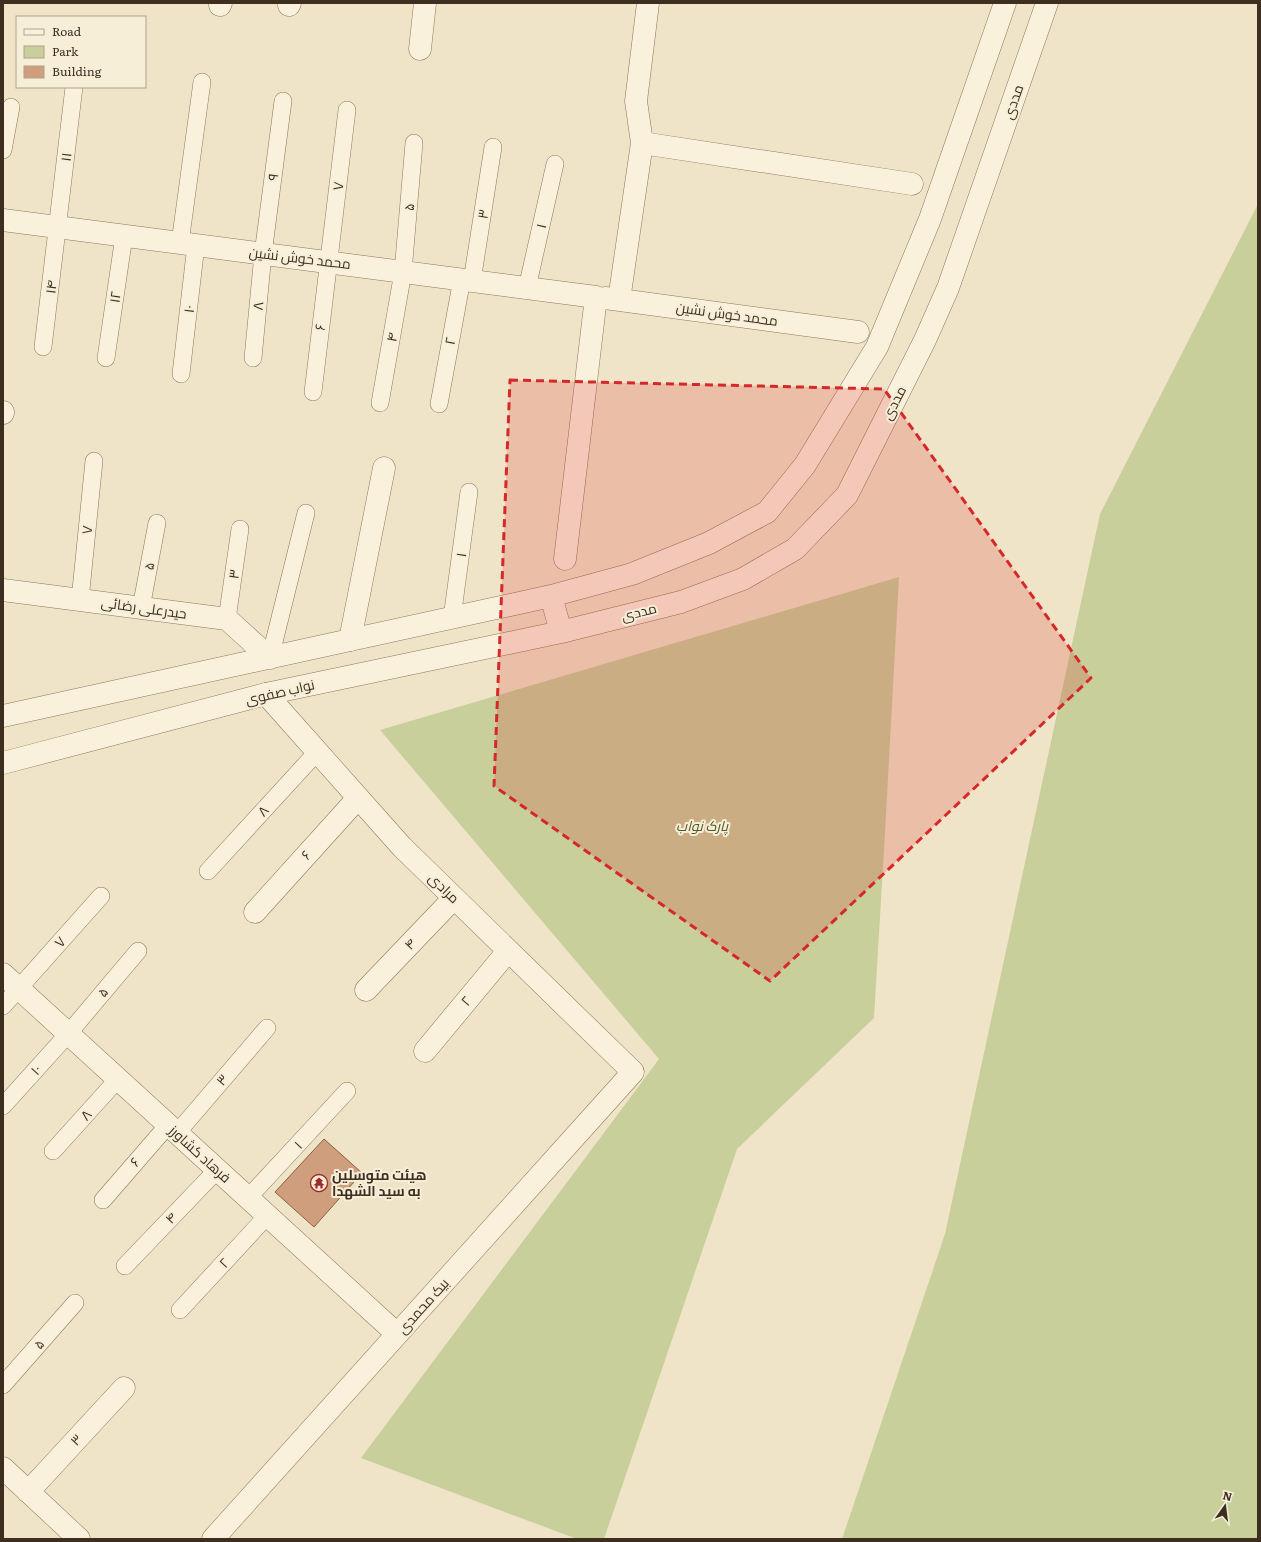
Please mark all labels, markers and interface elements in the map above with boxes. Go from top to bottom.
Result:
legend [16,16,146,88]
text: Road [52,22,82,40]
text: Park [52,42,79,60]
text: Building [52,62,102,80]
street label: مددی [997,81,1027,122]
street label: ۱۱ [55,151,75,162]
street label: ۹ [262,172,282,182]
street label: ۷ [327,180,347,191]
street label: ۵ [398,202,418,212]
street label: ۳ [471,208,493,220]
street label: ۱ [530,221,550,230]
street label: محمد خوش نشین [248,241,352,273]
street label: ۱۴ [39,279,61,295]
street label: ۱۲ [103,290,125,304]
street label: محمد خوش نشین [675,296,779,330]
street label: ۸ [247,300,267,311]
street label: ۱۰ [178,304,198,314]
street label: ۶ [309,322,329,331]
street label: ۴ [380,331,402,343]
street label: ۲ [438,335,460,346]
street label: مددی [876,382,910,423]
street label: ۷ [76,524,96,535]
street label: ۱ [450,551,470,558]
street label: ۵ [137,560,159,571]
street label: ۳ [222,568,244,580]
street label: حیدرعلی رضائی [100,591,188,623]
street label: مددی [619,597,659,625]
street label: نواب صفوی [243,673,316,709]
street label: ۸ [252,800,273,820]
park label: پارک نواب [676,815,729,836]
street label: ۶ [296,845,315,864]
street label: مرادی [425,867,465,907]
street label: ۷ [49,931,70,951]
street label: ۴ [399,933,420,954]
street label: ۵ [92,982,112,1001]
street label: ۲ [455,991,475,1010]
street label: ۱۰ [25,1060,45,1079]
street label: ۳ [211,1069,232,1089]
street label: ۸ [75,1104,96,1124]
street label: فرهاد کشاورز [164,1119,236,1187]
street label: ۱ [288,1136,306,1153]
street label: ۶ [124,1152,144,1170]
place label: هیئت متوسلین به سید الشهدا [332,1164,427,1200]
temple icon: هیئت متوسلین به سید الشهدا [309,1173,329,1193]
street label: ۴ [160,1207,181,1228]
street label: ۲ [213,1253,233,1272]
street label: بیک محمدی [392,1273,453,1338]
street label: ۵ [28,1334,48,1353]
street label: ۳ [65,1429,86,1450]
north arrow [1205,1486,1245,1526]
text: N [1221,1486,1234,1504]

